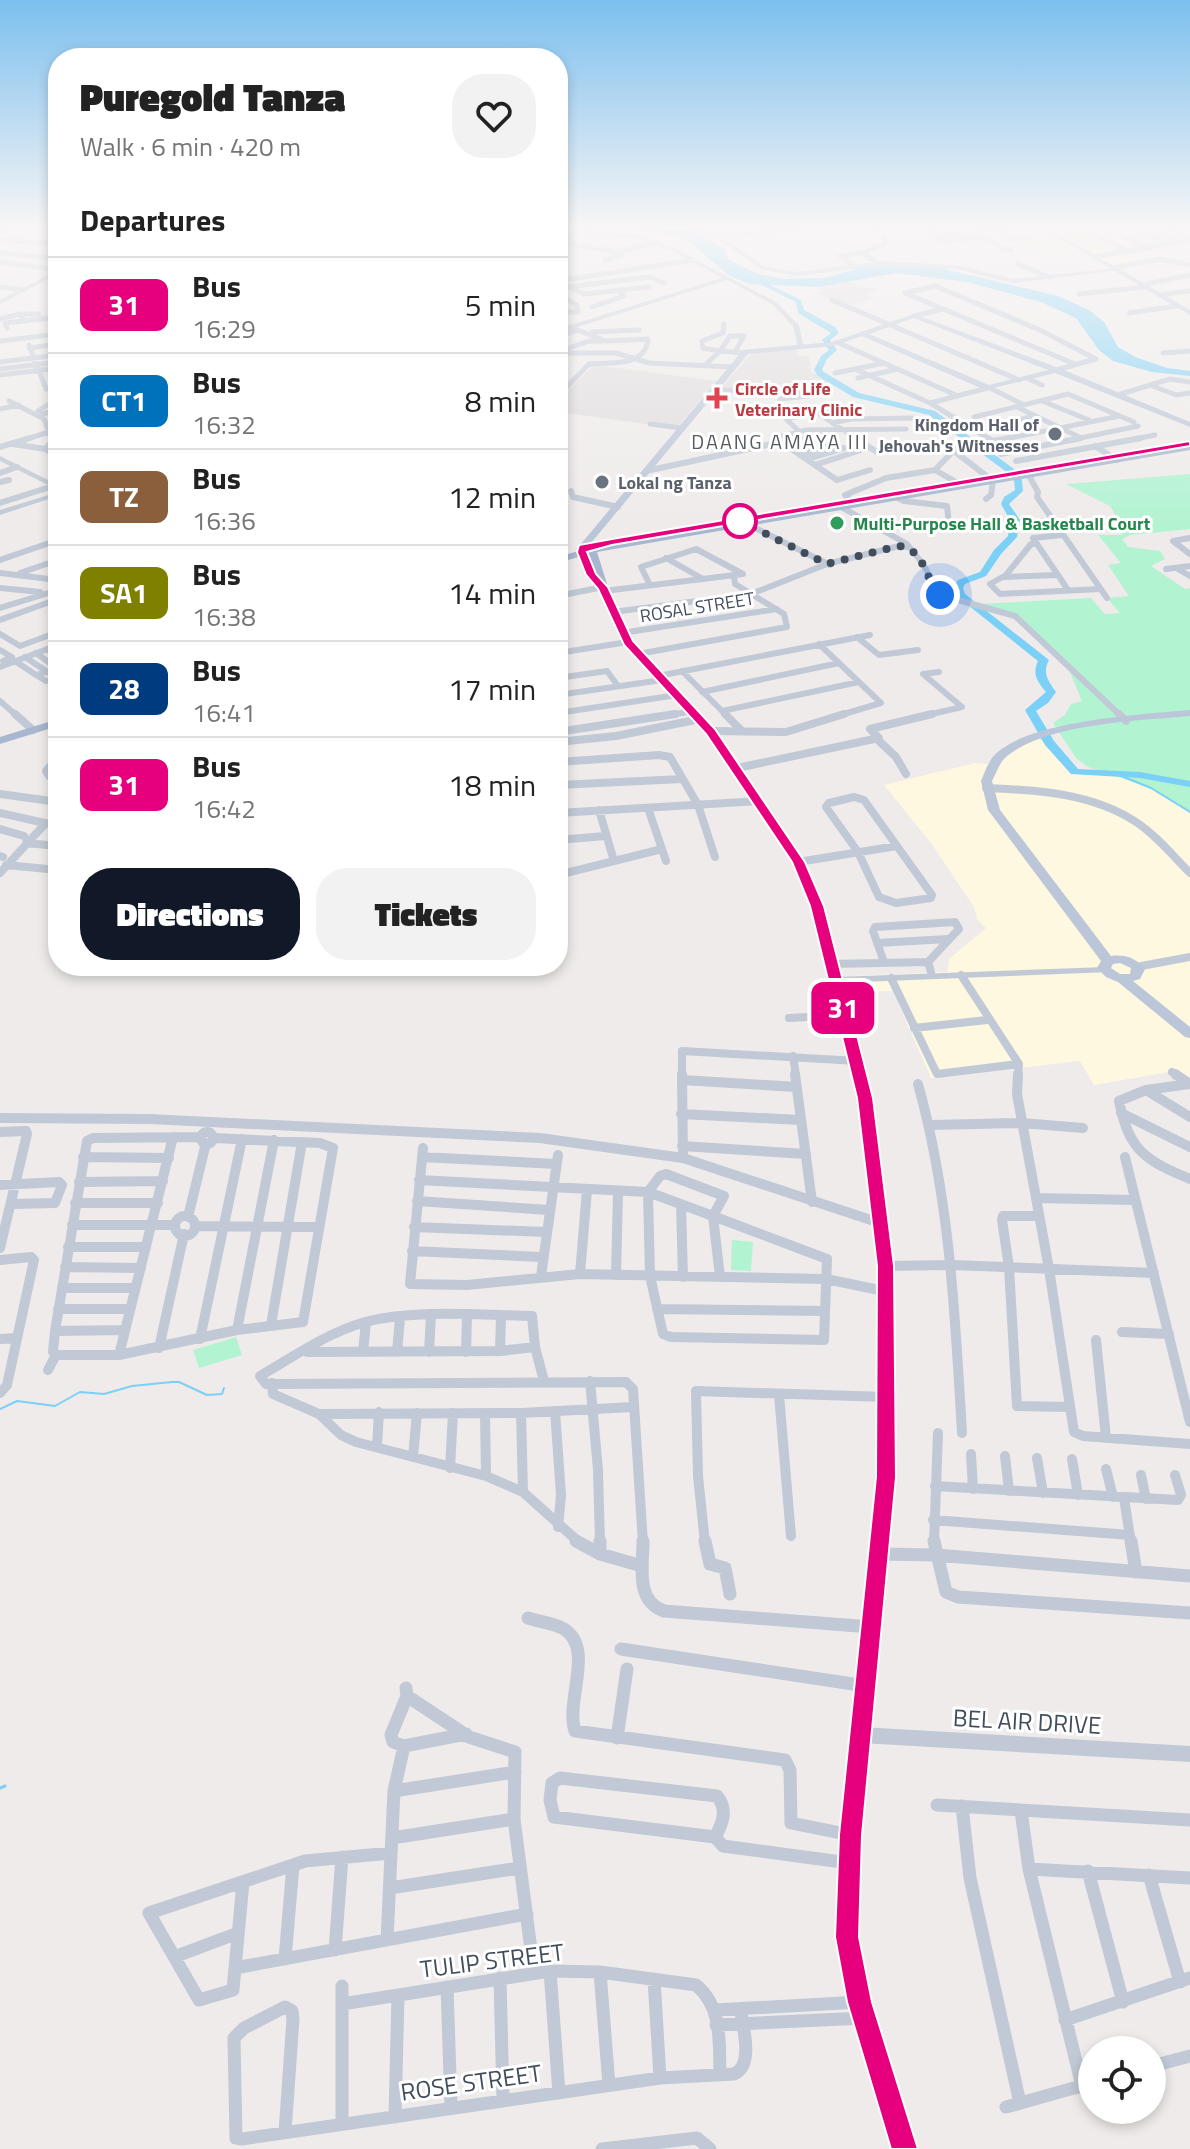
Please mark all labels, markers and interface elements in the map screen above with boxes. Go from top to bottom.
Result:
text: Puregold Tanza [80,68,345,126]
button: heart [452,74,536,158]
text: Walk · 6 min · 420 m [80,127,301,166]
text: Departures [80,197,225,243]
text: Bus [192,263,241,309]
text: 5 min [465,282,536,328]
text: 31 [108,283,140,326]
text: 16:29 [192,309,256,348]
text: Bus [192,359,241,405]
place label: Circle of Life Veterinary Clinic [735,375,862,423]
text: 8 min [465,378,536,424]
text: CT1 [101,379,147,422]
marker: Circle of Life Veterinary Clinic [706,387,728,409]
text: 16:32 [192,405,256,444]
place label: Kingdom Hall of Jehovah's Witnesses [879,411,1040,459]
marker: Kingdom Hall of Jehovah's Witnesses [1046,425,1064,443]
district label: DAANG AMAYA III [691,426,869,457]
text: Bus [192,455,241,501]
place label: Lokal ng Tanza [618,469,732,496]
marker: Lokal ng Tanza [593,473,611,491]
text: 12 min [448,474,536,520]
text: TZ [109,475,139,518]
text: 16:36 [192,501,256,540]
unlabelled marker [723,504,757,538]
place label: Multi-Purpose Hall & Basketball Court [853,510,1151,537]
marker: Multi-Purpose Hall & Basketball Court [828,514,846,532]
text: Bus [192,551,241,597]
text: 14 min [448,570,536,616]
text: SA1 [100,571,148,614]
your location [920,575,960,615]
street label: ROSAL STREET [638,585,757,629]
text: 16:38 [192,597,256,636]
text: Bus [192,647,241,693]
text: 17 min [448,666,536,712]
text: 28 [108,667,140,710]
text: 16:41 [192,693,256,732]
text: Bus [192,743,241,789]
text: 18 min [448,762,536,808]
text: 31 [108,763,140,806]
text: 16:42 [192,789,256,828]
button: Directions [80,868,300,960]
button: Tickets [316,868,536,960]
line badge: 31 [807,982,879,1034]
text: 31 [827,986,859,1029]
street label: BEL AIR DRIVE [952,1699,1102,1743]
street label: TULIP STREET [418,1933,566,1987]
map controls [1078,2036,1166,2124]
button: locate [1078,2036,1166,2124]
street label: ROSE STREET [398,2054,544,2110]

